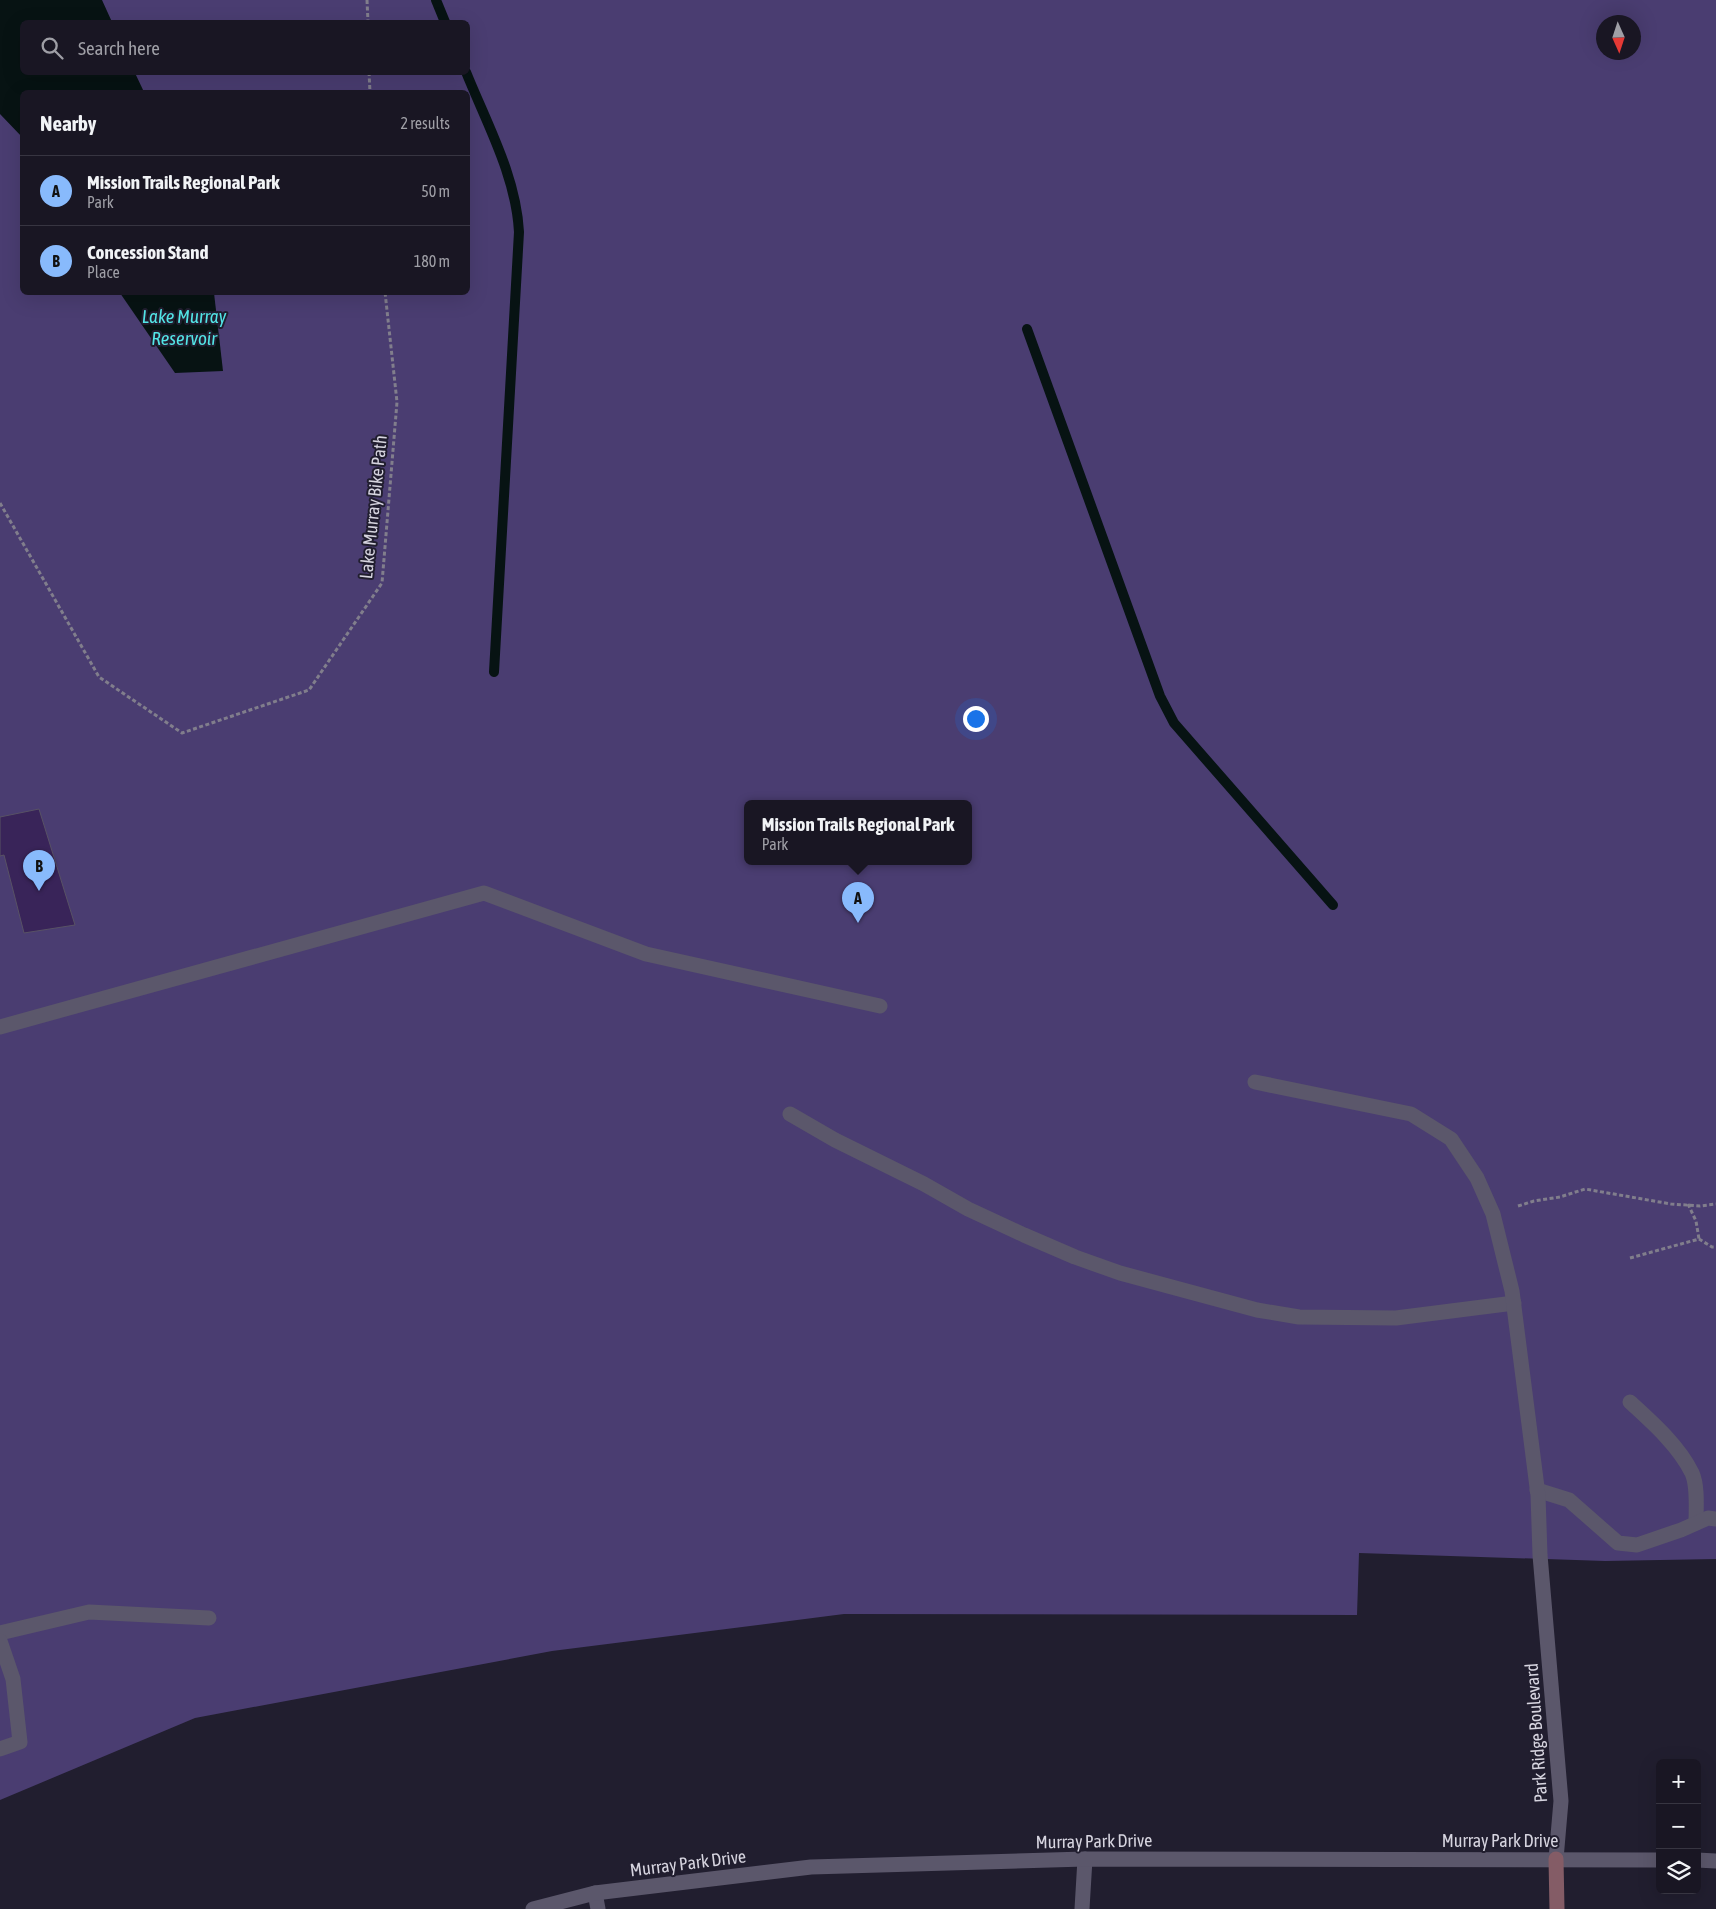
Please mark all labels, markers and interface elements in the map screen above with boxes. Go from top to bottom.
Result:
north arrow [1596,15,1641,60]
search box [20,20,470,75]
icon: search [38,34,66,62]
text: Search here [78,37,160,59]
text: Nearby [40,111,96,135]
text: 2 results [400,114,450,132]
text: Mission Trails Regional Park [87,171,280,193]
text: A [52,182,60,200]
text: 50 m [421,182,450,200]
text: Park [87,193,114,211]
text: Concession Stand [87,241,208,263]
text: B [52,252,60,270]
text: 180 m [414,252,450,270]
text: Place [87,263,120,281]
water label: Lake Murray Reservoir [142,305,226,349]
street label: Lake Murray Bike Path [355,434,391,580]
your location [963,706,989,732]
popup [744,800,972,865]
text: Mission Trails Regional Park [762,813,954,835]
text: Park [762,835,788,853]
pin: B [23,850,55,891]
pin: A [842,882,874,923]
street label: Park Ridge Boulevard [1521,1662,1551,1804]
map controls [1656,1759,1701,1894]
button: + [1656,1759,1701,1804]
button: − [1656,1804,1701,1849]
street label: Murray Park Drive [1035,1829,1153,1853]
street label: Murray Park Drive [1442,1830,1558,1851]
street label: Murray Park Drive [629,1845,747,1881]
button: layers [1656,1849,1701,1894]

